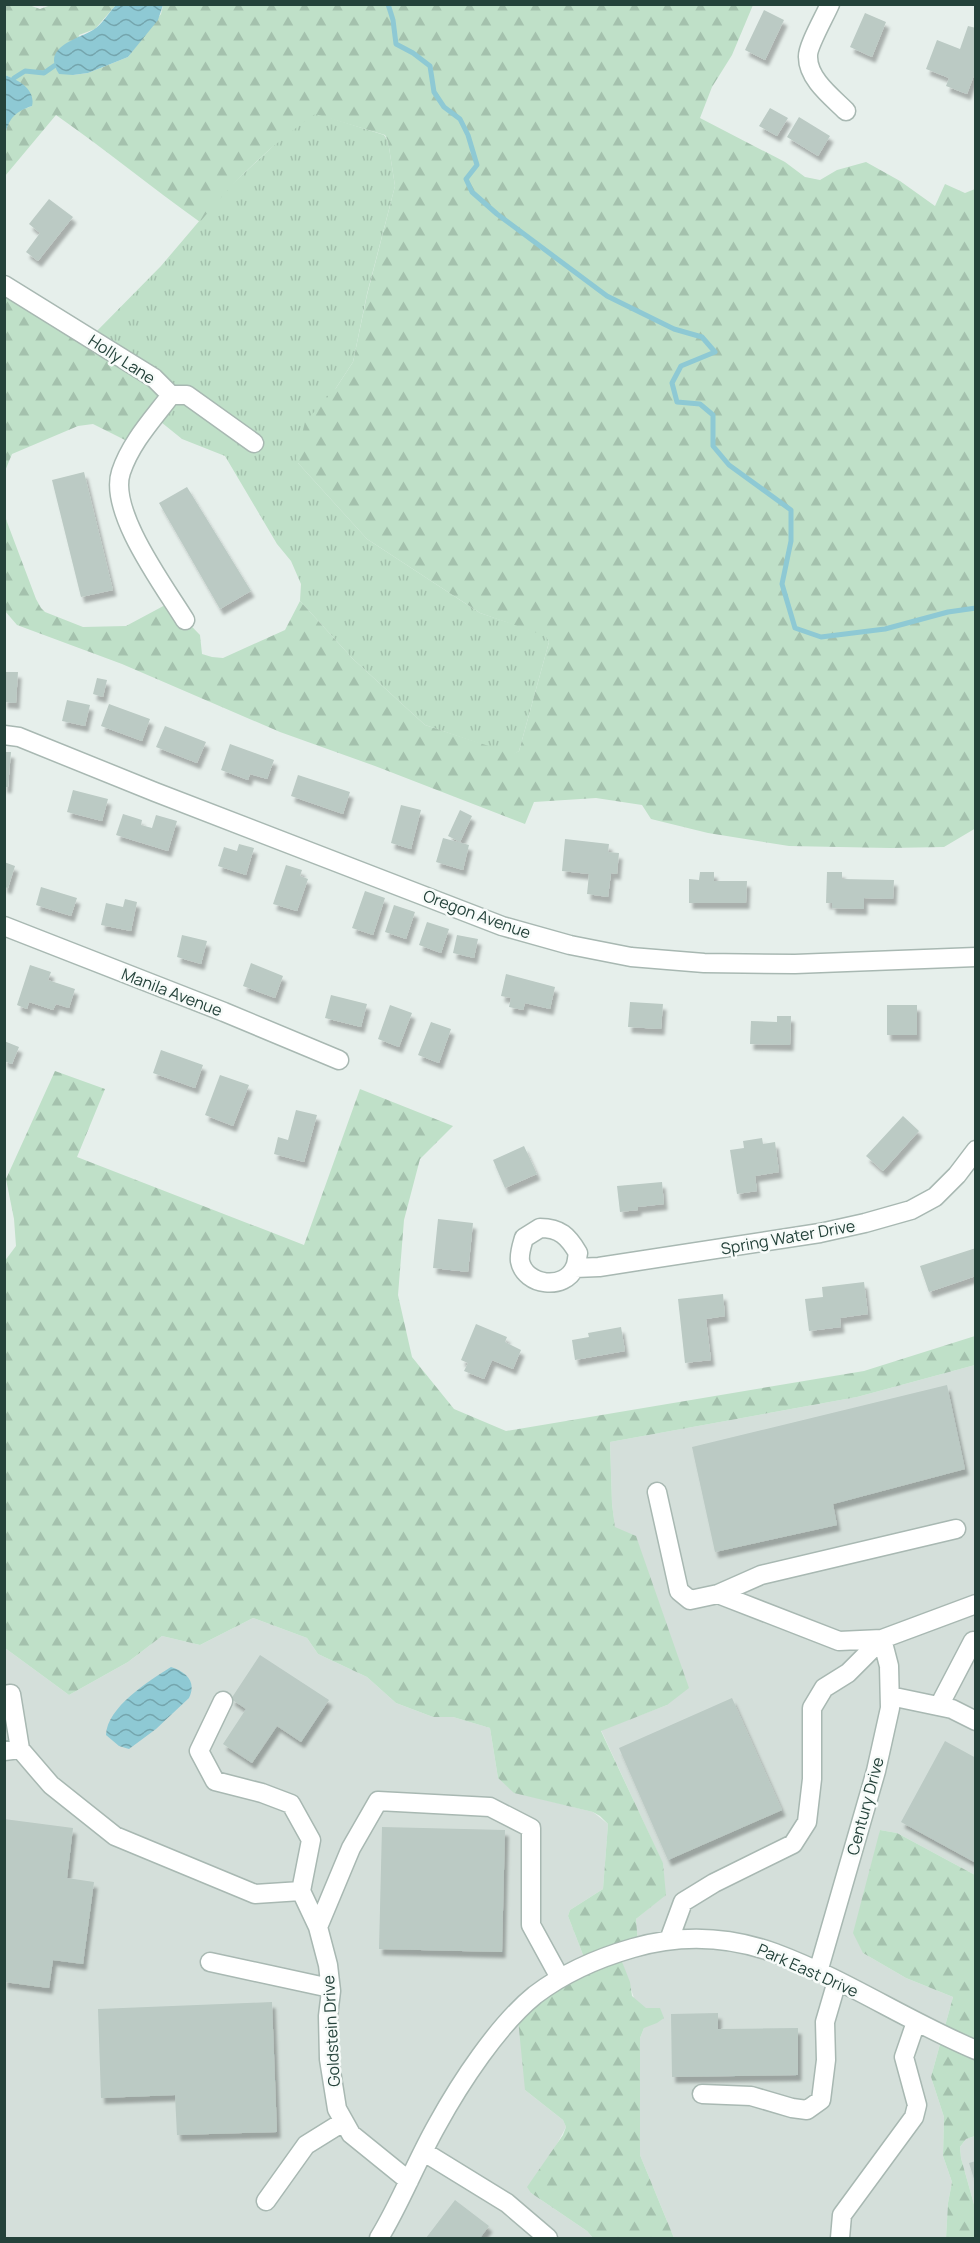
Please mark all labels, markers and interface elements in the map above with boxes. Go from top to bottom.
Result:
street label: Holly Lane [84,329,160,389]
street label: Oregon Avenue [420,884,534,944]
street label: Manila Avenue [118,963,226,1021]
street label: Spring Water Drive [719,1214,857,1260]
street label: Century Drive [841,1755,889,1857]
street label: Park East Drive [754,1938,862,2002]
street label: Goldstein Drive [317,1975,345,2087]

